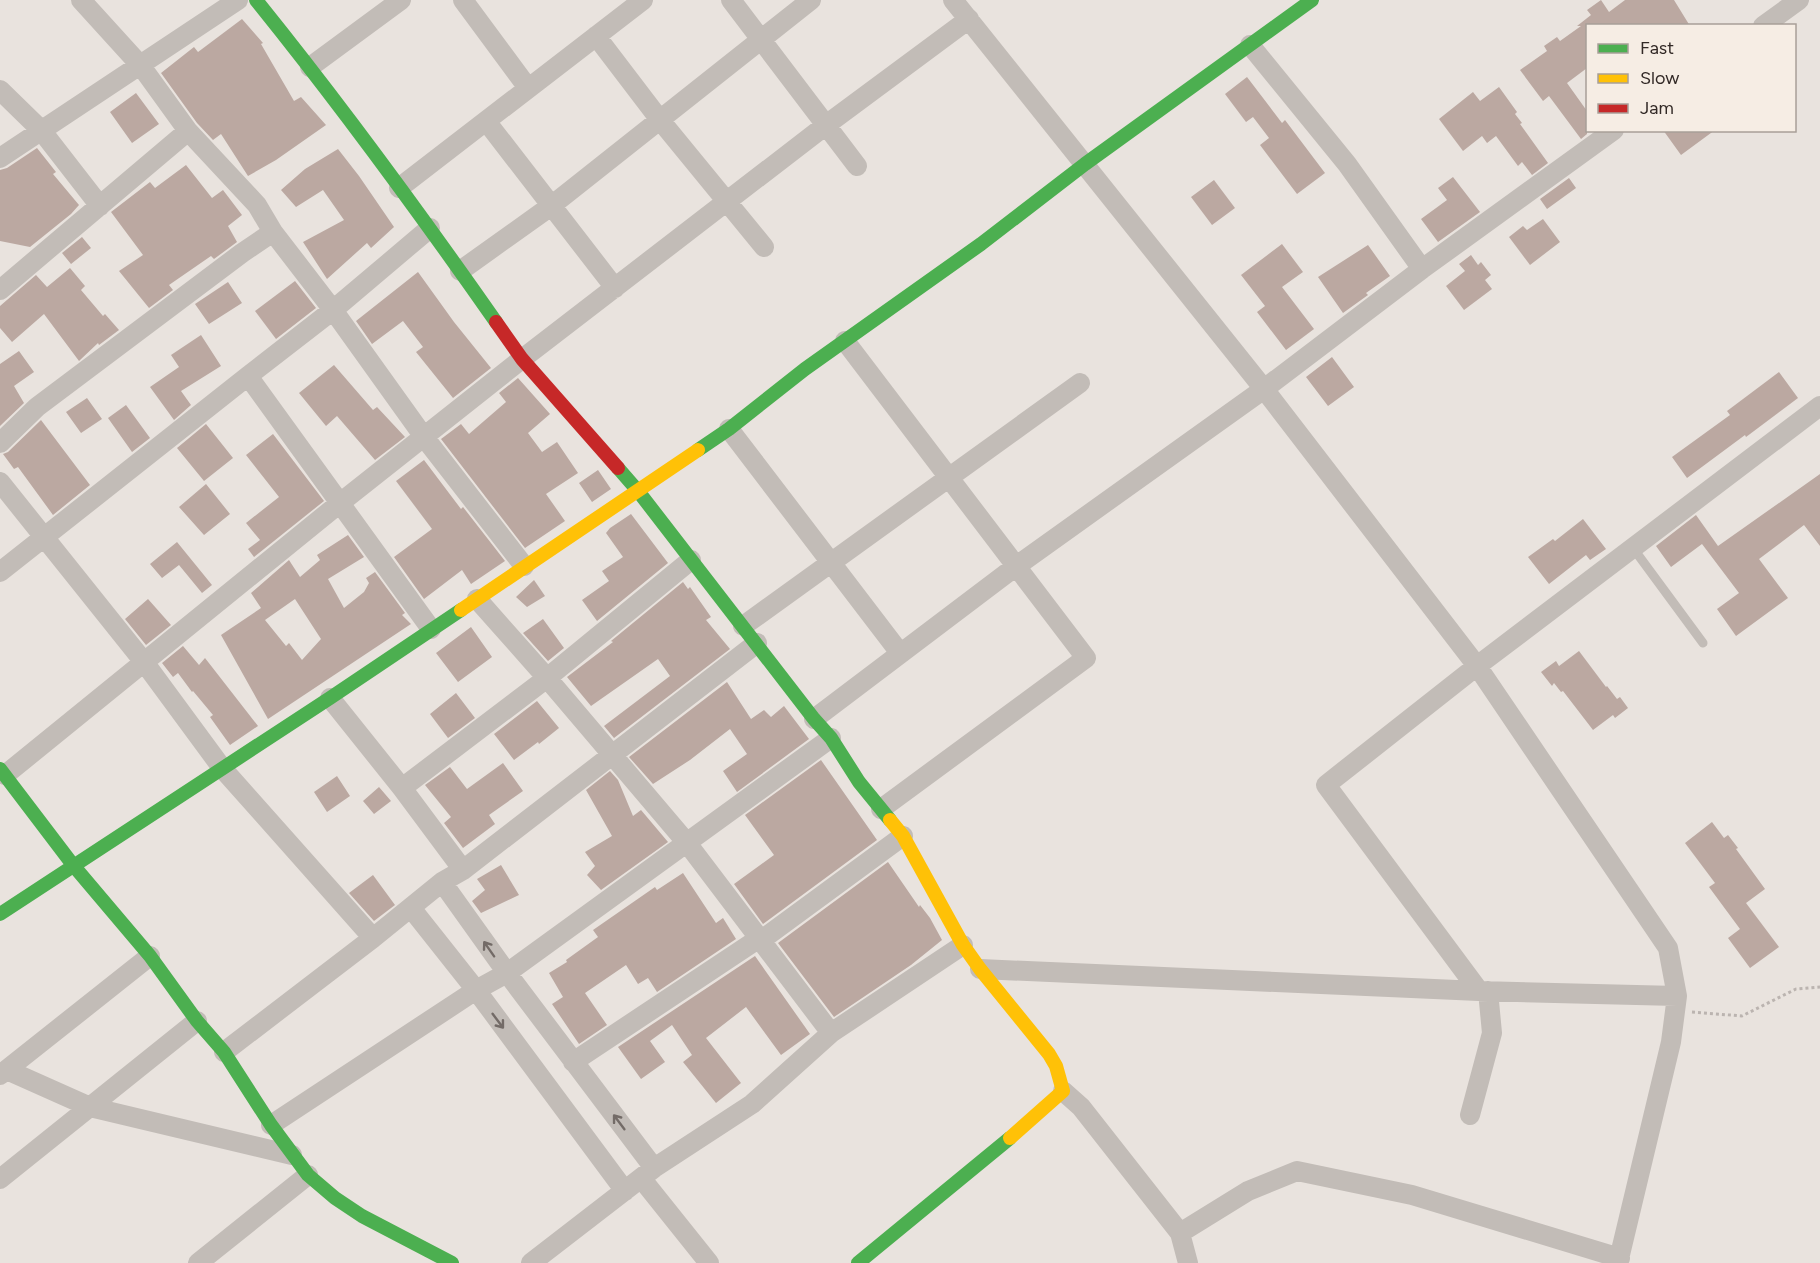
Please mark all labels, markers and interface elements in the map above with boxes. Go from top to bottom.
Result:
legend [1586,24,1796,132]
text: Fast [1640,37,1674,59]
text: Slow [1640,67,1679,89]
text: Jam [1640,97,1674,119]
one-way arrow [483,941,495,957]
one-way arrow [492,1012,504,1028]
one-way arrow [612,1114,625,1130]

